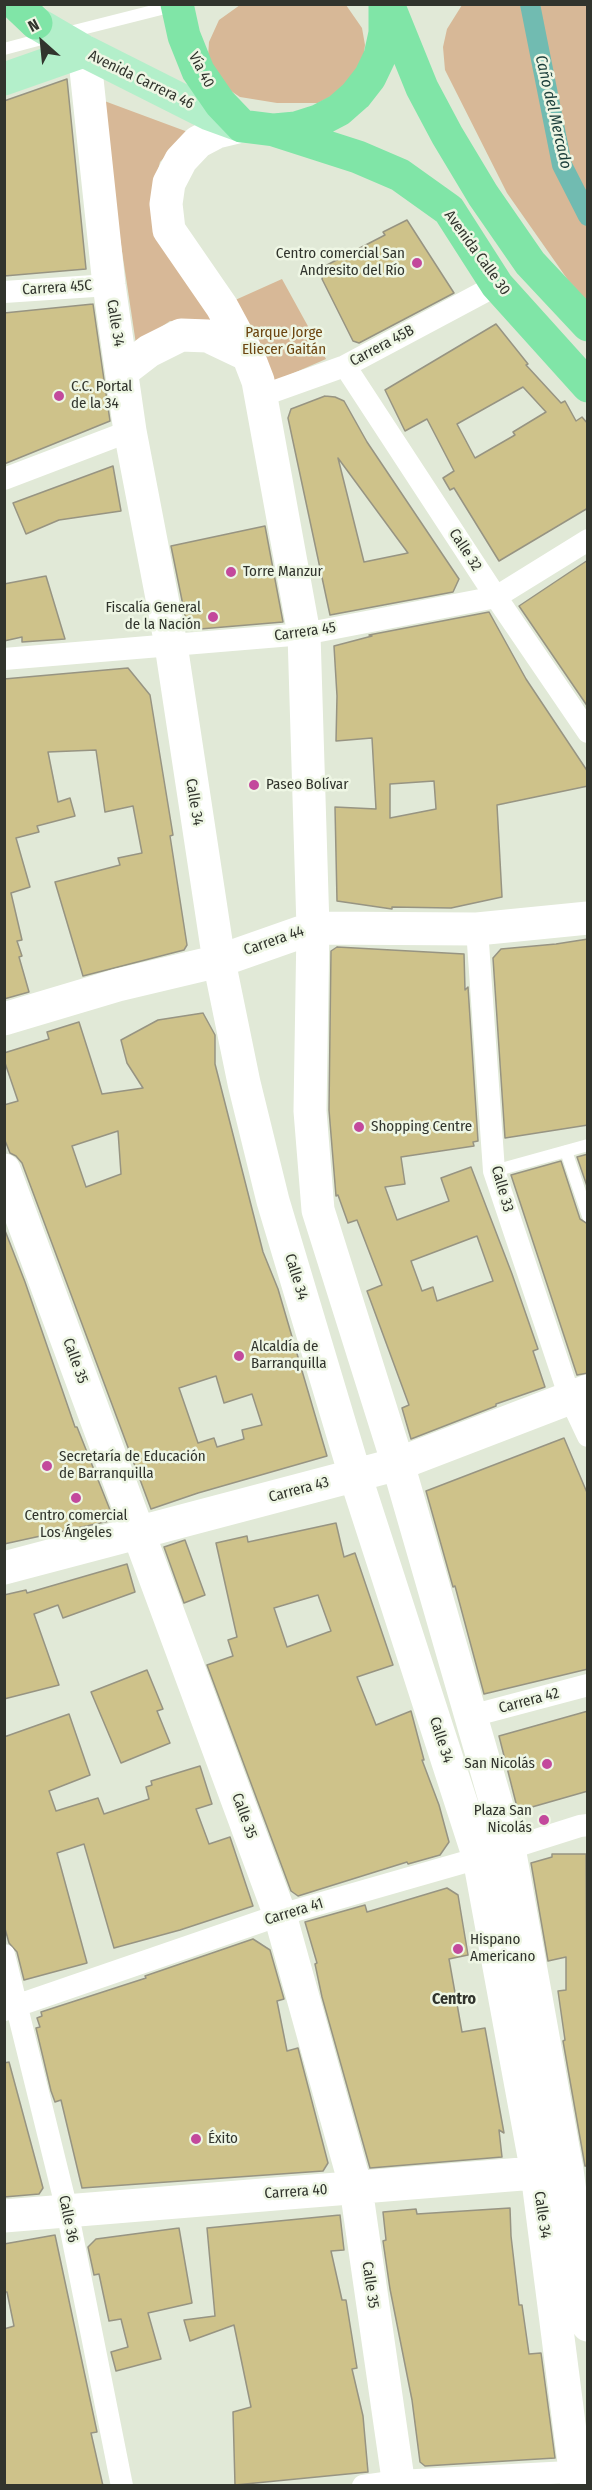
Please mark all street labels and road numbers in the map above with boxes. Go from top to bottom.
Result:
street label: Avenida Carrera 46 [85,47,197,113]
street label: Vía 40 [184,49,218,91]
street label: Avenida Calle 30 [440,207,514,299]
street label: Carrera 45C [22,277,92,299]
street label: Calle 34 [102,298,128,348]
street label: Carrera 45B [347,322,417,370]
street label: Calle 32 [445,526,485,574]
street label: Carrera 45 [273,619,337,645]
street label: Calle 34 [181,777,207,827]
street label: Carrera 44 [242,922,306,960]
street label: Calle 33 [487,1164,517,1214]
street label: Calle 34 [280,1252,312,1302]
street label: Calle 35 [58,1336,92,1386]
street label: Carrera 43 [267,1473,331,1507]
street label: Carrera 42 [497,1684,561,1718]
street label: Calle 34 [425,1715,457,1765]
street label: Calle 35 [227,1791,261,1841]
street label: Carrera 41 [263,1895,325,1929]
street label: Carrera 40 [264,2181,328,2203]
street label: Calle 34 [530,2190,554,2240]
street label: Calle 36 [54,2194,82,2244]
street label: Calle 35 [358,2260,382,2310]

